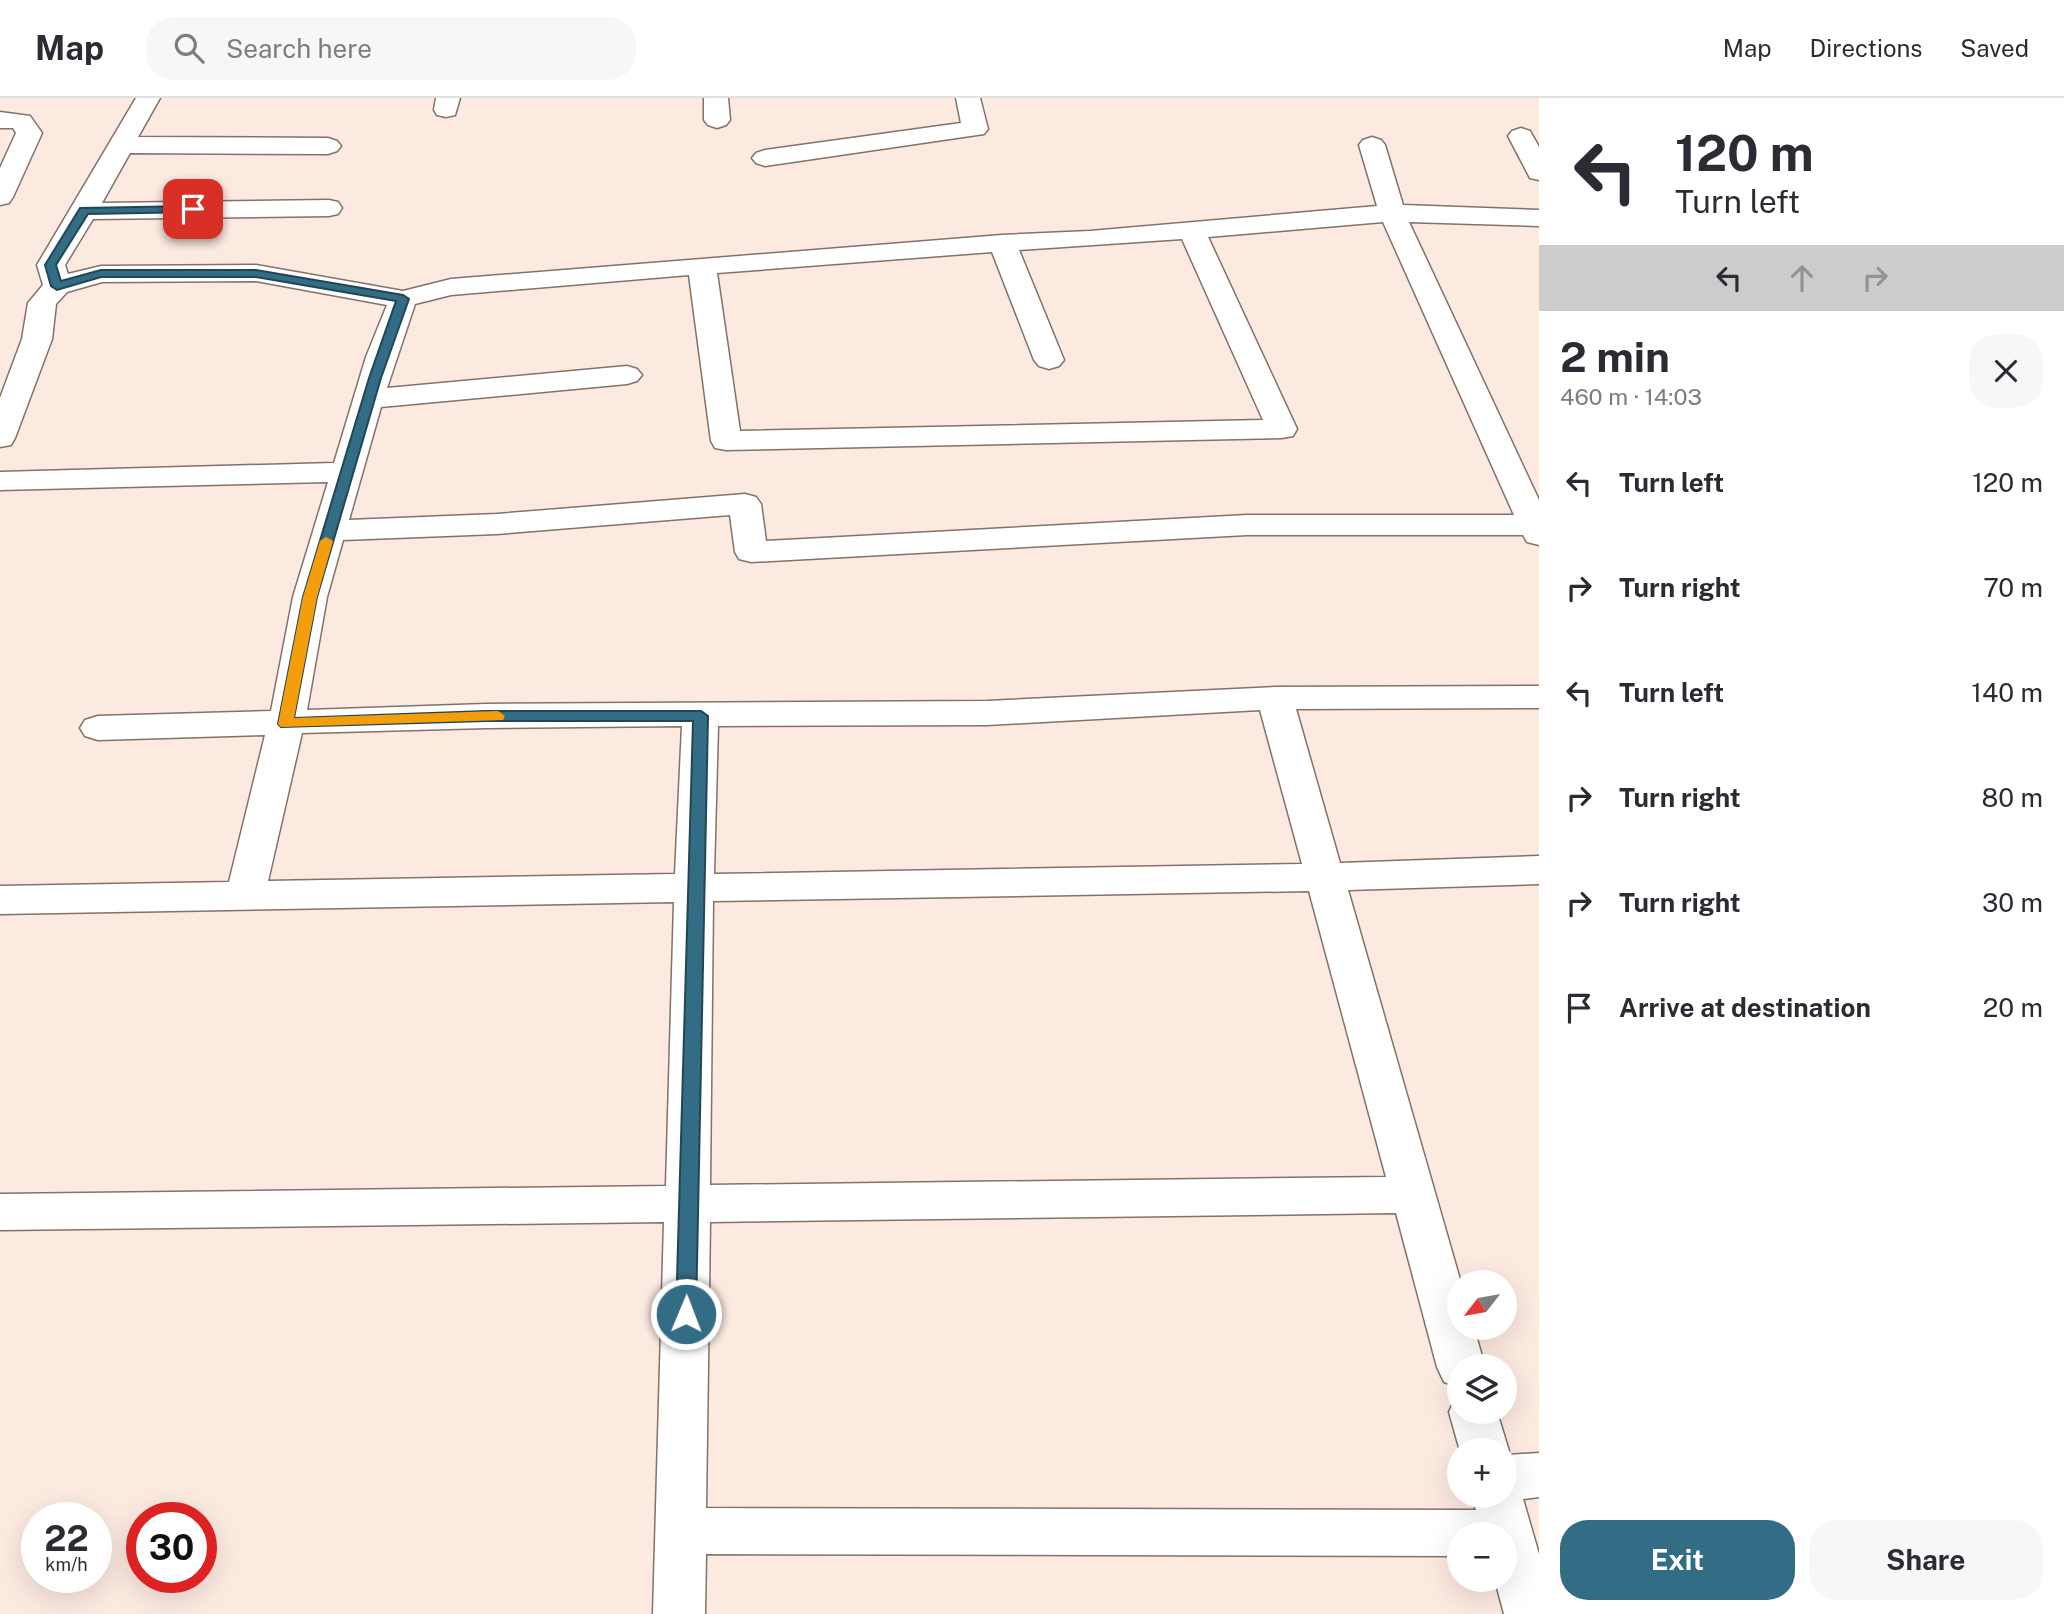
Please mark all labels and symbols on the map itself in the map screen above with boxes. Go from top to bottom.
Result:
pin [163,179,223,239]
north arrow [1447,1270,1517,1340]
position arrow [649,1277,723,1351]
speed limit sign: 30 [126,1502,217,1593]

